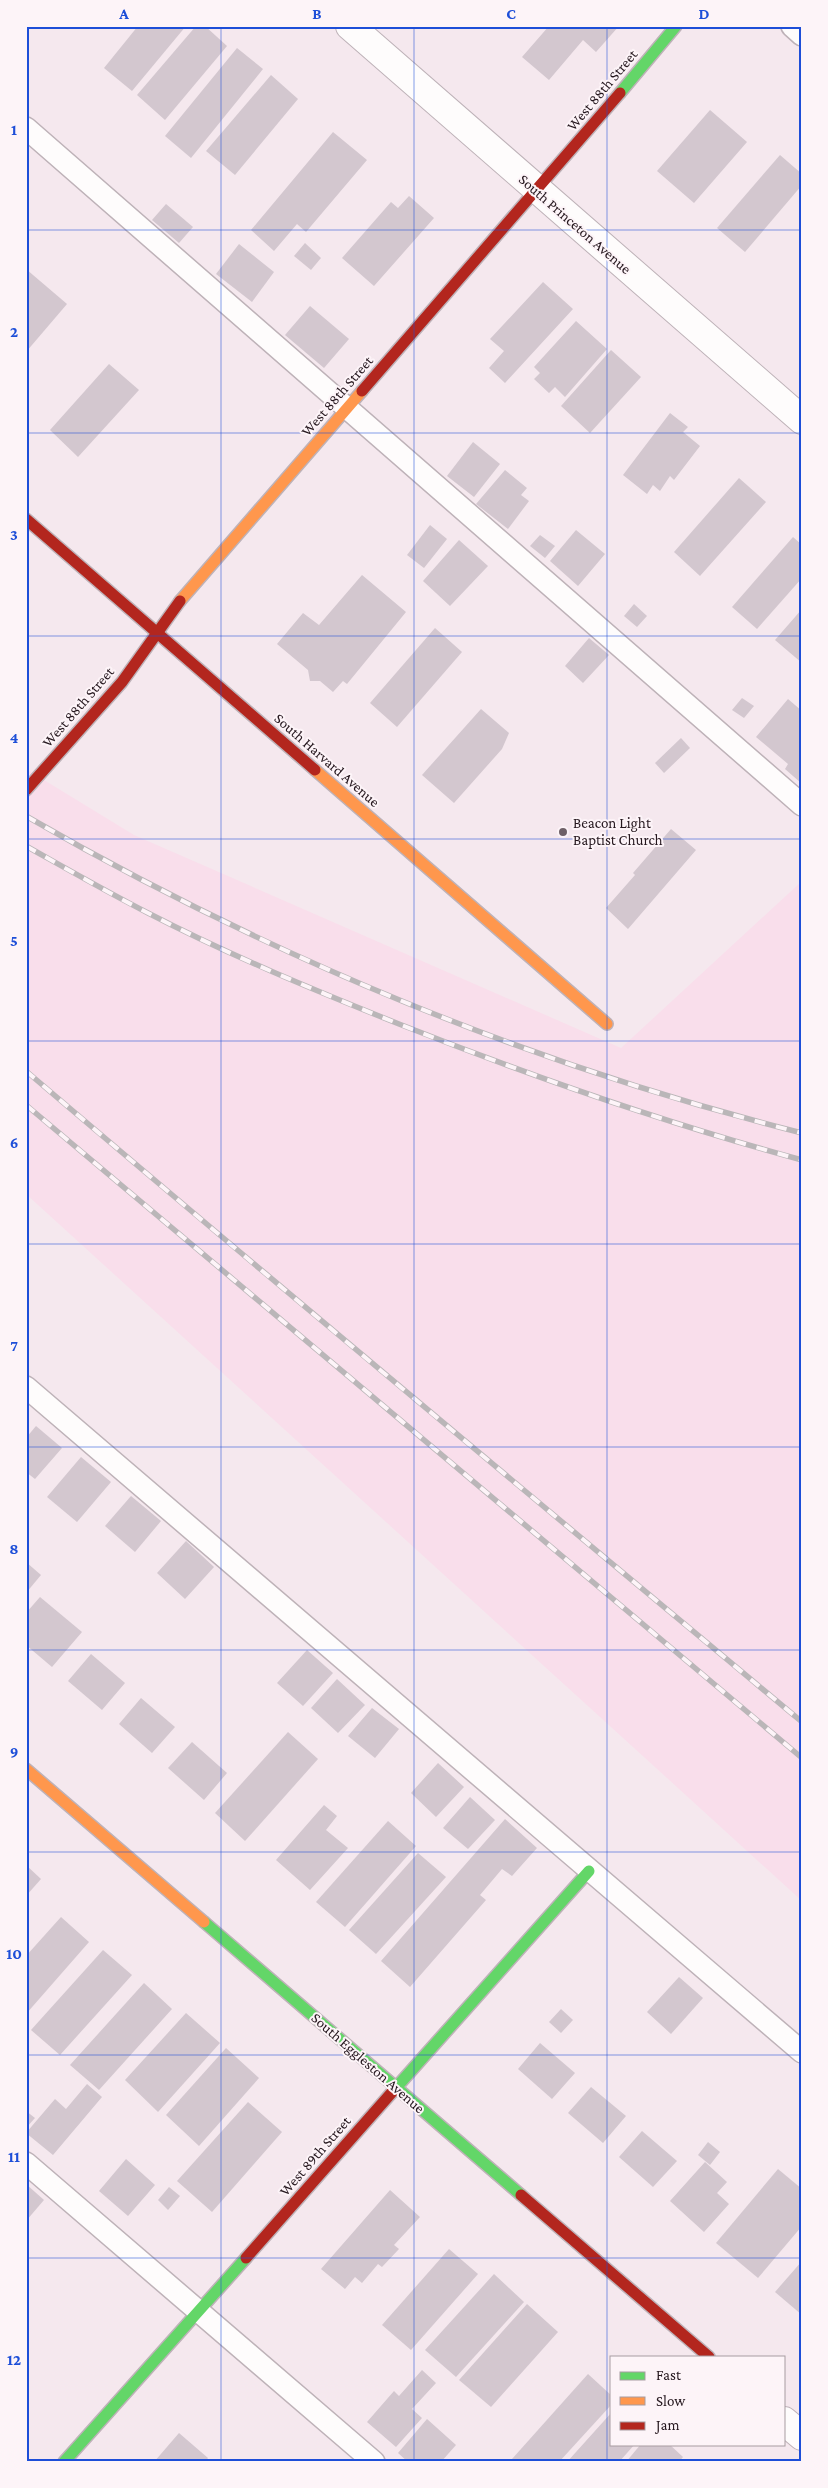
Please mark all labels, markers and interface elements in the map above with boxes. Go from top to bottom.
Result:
text: A [118,5,129,22]
text: B [312,5,322,22]
text: C [506,5,516,22]
text: D [698,5,710,22]
street label: West 88th Street [564,46,641,134]
text: 1 [11,121,17,138]
street label: South Princeton Avenue [516,171,635,277]
text: 2 [10,323,18,340]
street label: West 88th Street [298,352,377,439]
text: 3 [10,526,18,543]
street label: West 88th Street [39,663,118,750]
street label: South Harvard Avenue [271,710,383,810]
text: 4 [10,729,19,746]
place label: Beacon Light Baptist Church [573,815,663,849]
marker: Beacon Light Baptist Church [557,826,569,838]
text: 5 [10,932,18,949]
text: 6 [10,1134,18,1151]
text: 7 [10,1337,18,1354]
text: 8 [9,1540,19,1557]
text: 9 [10,1743,18,1760]
text: 10 [6,1945,22,1962]
street label: South Eggleston Avenue [308,2010,428,2117]
street label: West 89th Street [276,2112,354,2199]
text: 11 [8,2148,20,2165]
text: 12 [7,2351,21,2368]
legend [610,2356,786,2446]
text: Fast [656,2367,682,2383]
text: Slow [656,2393,686,2409]
text: Jam [654,2417,679,2434]

